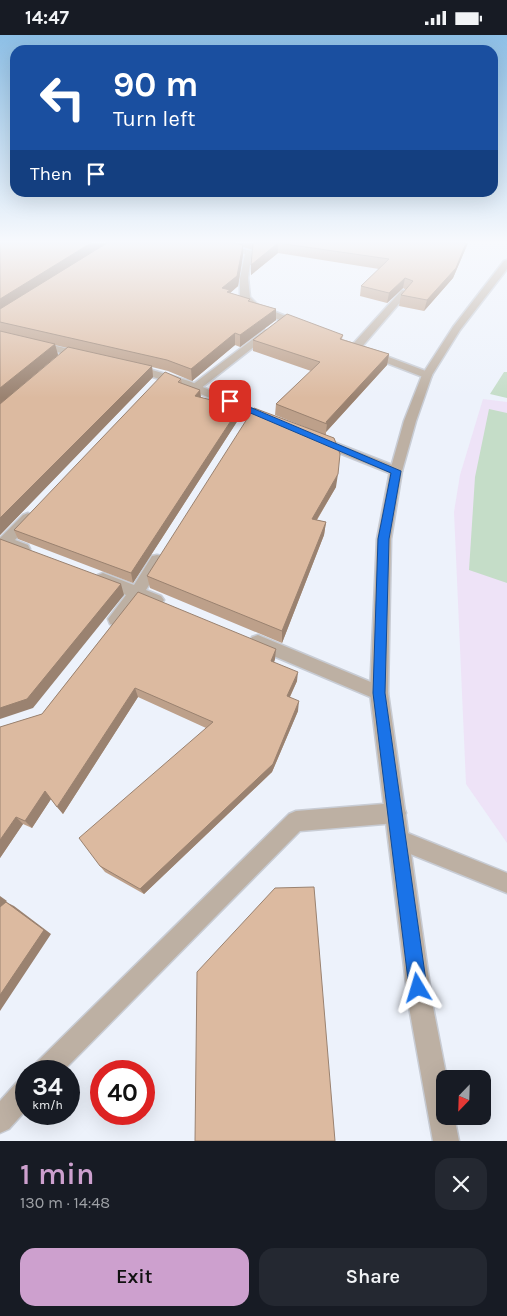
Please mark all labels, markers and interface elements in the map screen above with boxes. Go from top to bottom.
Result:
text: 14:47 [25,7,69,29]
text: 90 m [113,64,199,105]
icon: left [30,65,95,130]
text: Turn left [113,106,196,132]
icon: arrive [82,160,110,188]
text: Then [30,163,72,185]
pin [209,380,251,422]
icon: arrive [216,387,244,415]
position arrow [391,961,443,1013]
speed limit sign: 40 [90,1060,155,1125]
north arrow [436,1070,491,1125]
map controls [436,1070,491,1125]
text: 34 [32,1072,63,1101]
text: km/h [32,1098,63,1112]
text: 1 min [20,1156,94,1192]
button: close [435,1158,487,1210]
text: 130 m · 14:48 [20,1193,110,1212]
button: Exit [20,1248,249,1306]
button: Share [259,1248,487,1306]

